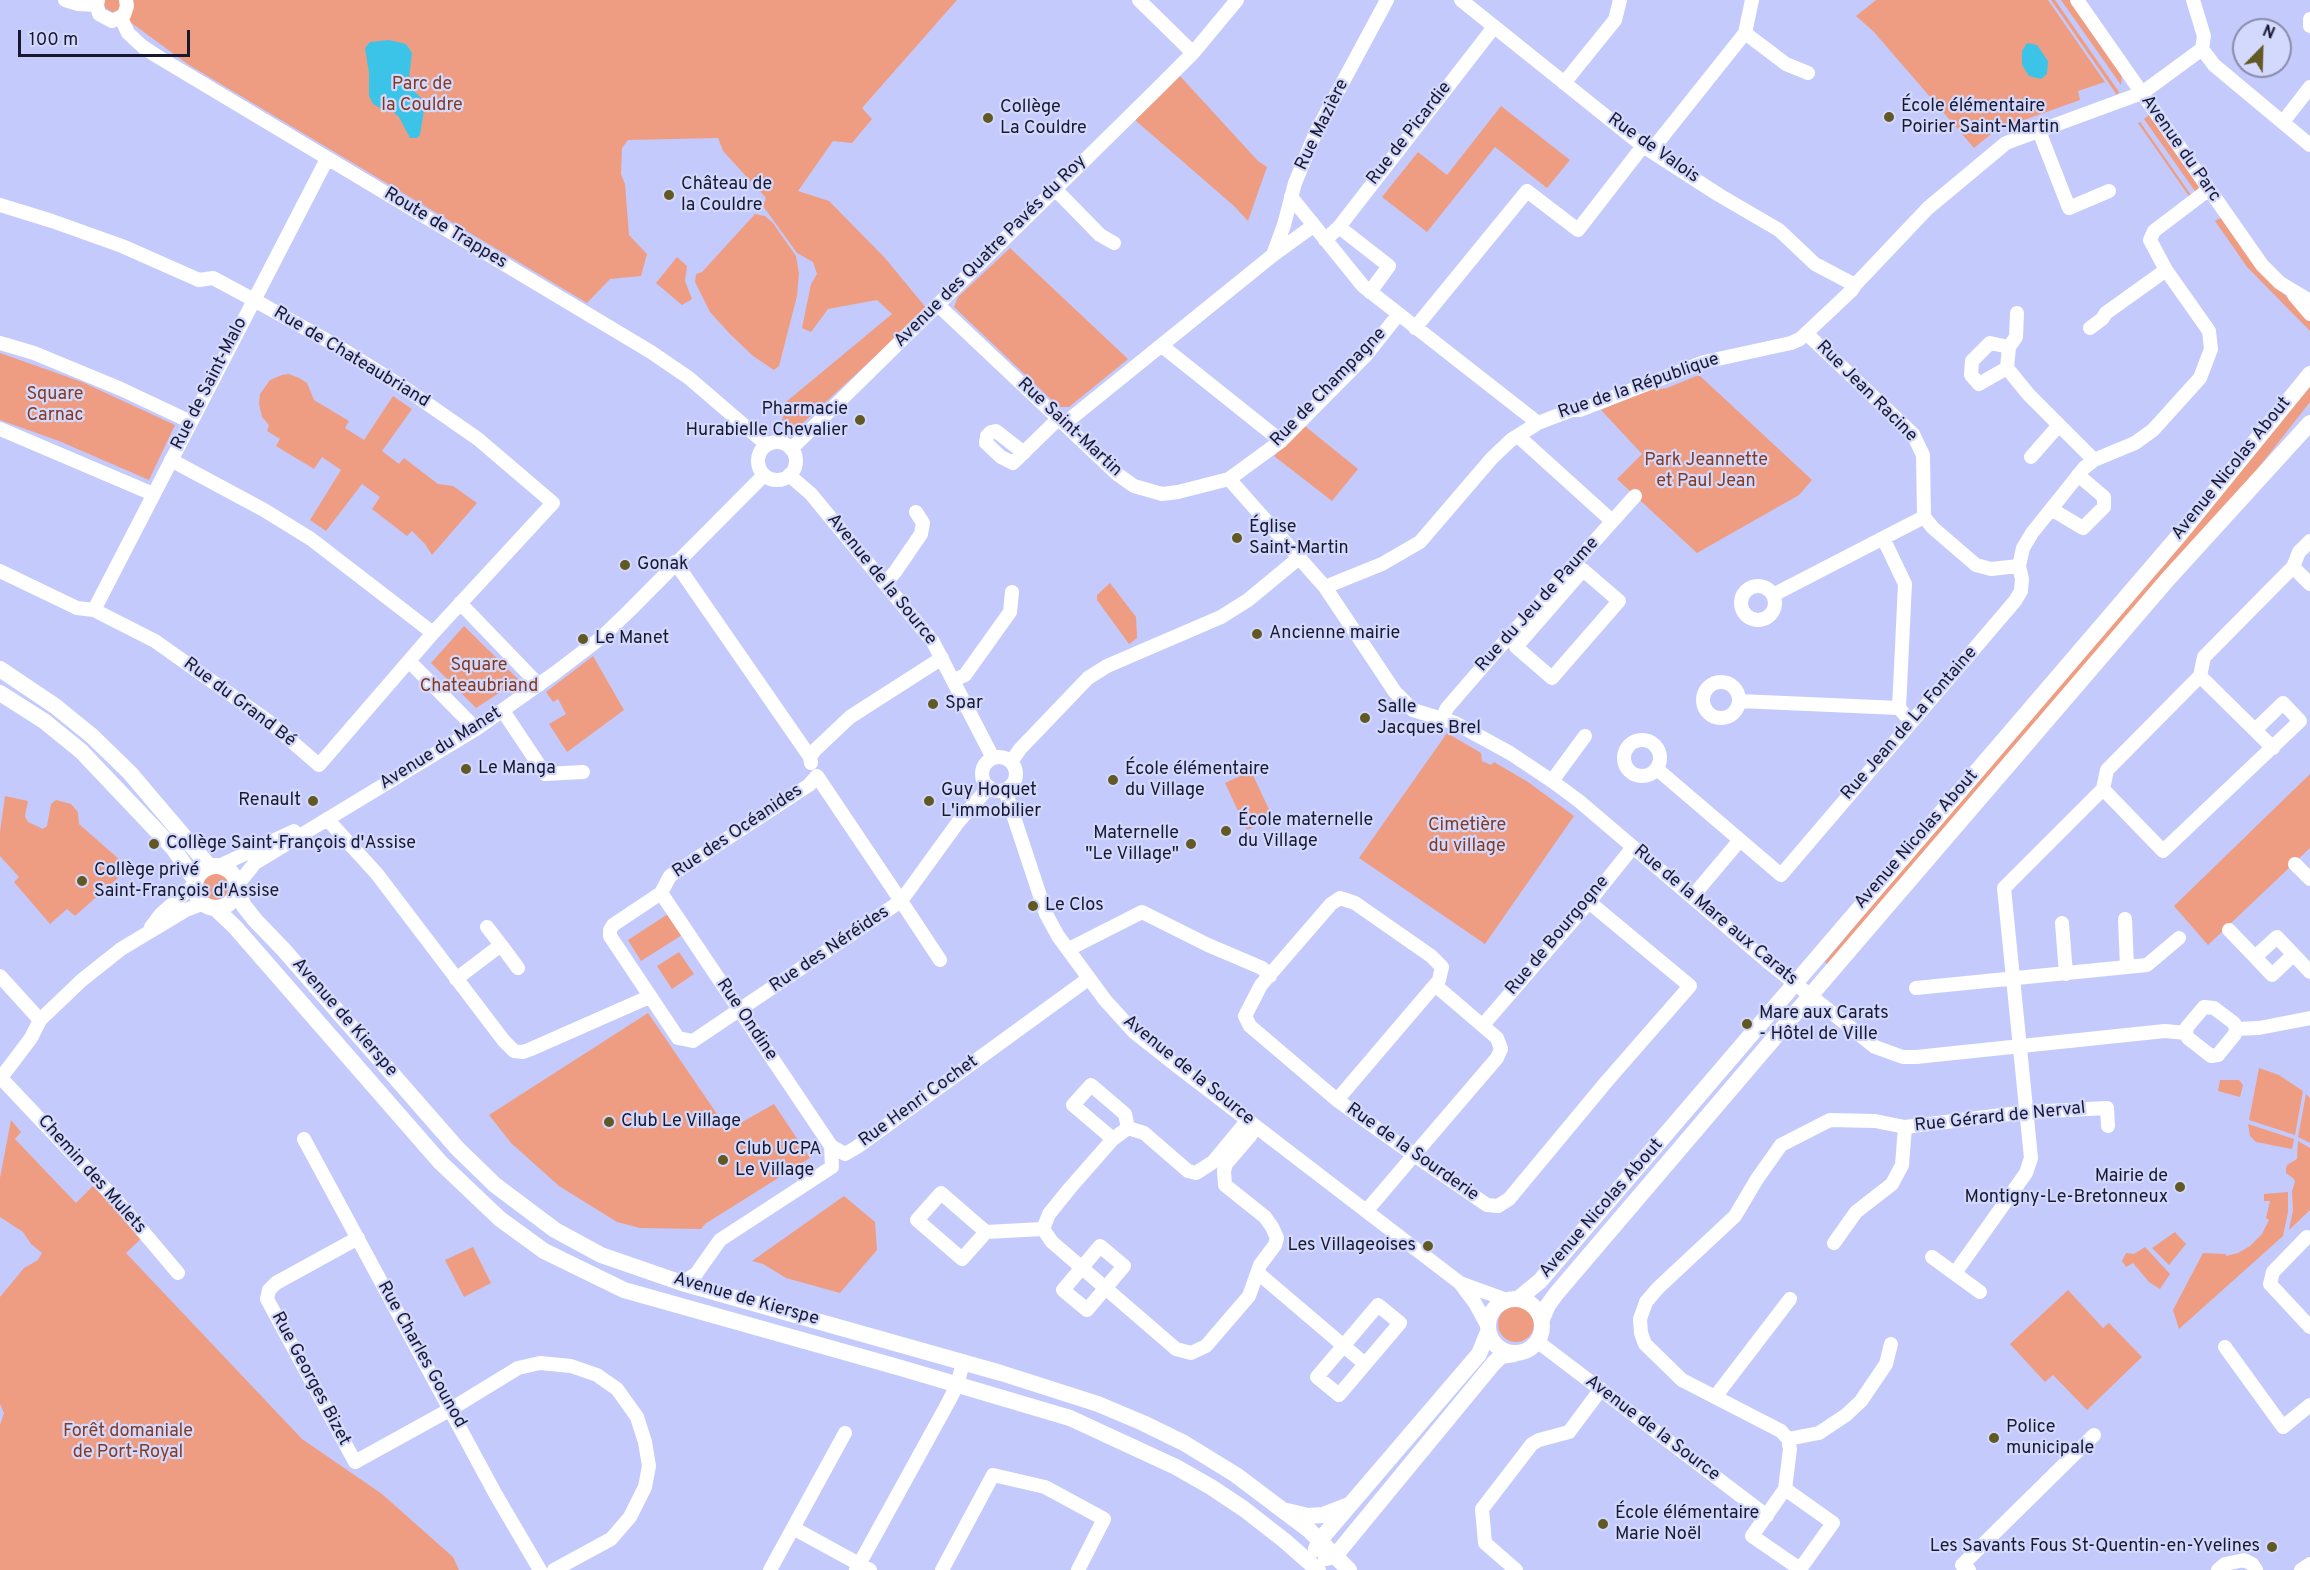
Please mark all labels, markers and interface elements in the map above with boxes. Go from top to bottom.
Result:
scale bar [21,18,194,56]
north arrow [2232,18,2292,78]
text: N [2259,22,2277,45]
text: 100 m [29,29,78,52]
park label: Parc de la Couldre [381,74,463,116]
street label: Rue Mazière [1292,76,1354,174]
street label: Rue de Picardie [1363,78,1457,190]
street label: Avenue du Parc [2135,92,2225,206]
place label: École élémentaire Poirier Saint-Martin [1901,96,2059,138]
place label: Collège La Couldre [1000,97,1087,140]
street label: Rue de Valois [1603,109,1703,189]
marker: École élémentaire Poirier Saint-Martin [1882,110,1896,124]
marker: Collège La Couldre [981,111,995,125]
street label: Avenue des Quatre Pavés du Roy [890,151,1092,353]
place label: Château de la Couldre [681,174,772,216]
street label: Route de Trappes [379,184,511,274]
marker: Château de la Couldre [662,188,676,202]
street label: Rue de Chateaubriand [269,303,433,413]
street label: Rue de Saint-Malo [167,314,253,454]
street label: Rue de Champagne [1267,324,1391,452]
street label: Rue Jean Racine [1811,337,1921,447]
street label: Rue de la République [1556,349,1722,425]
street label: Rue Saint-Martin [1012,374,1126,482]
park label: Square Carnac [26,384,84,426]
street label: Avenue Nicolas About [2168,393,2296,545]
place label: Pharmacie Hurabielle Chevalier [685,399,848,442]
marker: Pharmacie Hurabielle Chevalier [853,413,867,427]
park label: Park Jeannette et Paul Jean [1644,450,1768,492]
street label: Avenue de la Source [821,510,941,650]
place label: Église Saint-Martin [1249,517,1349,560]
marker: Église Saint-Martin [1230,531,1244,545]
street label: Rue du Jeu de Paume [1472,533,1604,677]
place label: Gonak [637,554,689,576]
marker: Gonak [618,558,632,572]
place label: Ancienne mairie [1269,623,1400,645]
marker: Ancienne mairie [1250,627,1264,641]
place label: Le Manet [595,628,669,650]
marker: Le Manet [576,632,590,646]
street label: Rue Jean de La Fontaine [1837,643,1983,805]
street label: Rue du Grand Bé [178,654,300,752]
park label: Square Chateaubriand [420,655,538,698]
place label: Spar [945,693,983,715]
marker: Spar [926,697,940,711]
place label: Salle Jacques Brel [1377,697,1481,740]
street label: Avenue du Manet [376,703,506,795]
marker: Salle Jacques Brel [1358,711,1372,725]
place label: Le Manga [478,758,556,780]
place label: École élémentaire du Village [1125,759,1269,802]
marker: Le Manga [459,762,473,776]
street label: Avenue Nicolas About [1851,766,1983,914]
marker: École élémentaire du Village [1106,773,1120,787]
street label: Rue des Océanides [669,780,807,884]
place label: Guy Hoquet L'immobilier [941,780,1041,822]
place label: Renault [238,790,301,812]
marker: Renault [306,794,320,808]
marker: Guy Hoquet L'immobilier [922,794,936,808]
place label: École maternelle du Village [1238,810,1373,852]
park label: Cimetière du village [1428,815,1506,858]
place label: Maternelle "Le Village" [1085,823,1179,866]
marker: École maternelle du Village [1219,824,1233,838]
place label: Collège Saint-François d'Assise [166,833,416,855]
marker: Collège Saint-François d'Assise [147,837,161,851]
marker: Maternelle "Le Village" [1184,837,1198,851]
street label: Rue de la Mare aux Carats [1628,841,1802,991]
place label: Collège privé Saint-François d'Assise [94,860,279,902]
street label: Rue de Bourgogne [1502,872,1614,1000]
marker: Collège privé Saint-François d'Assise [75,874,89,888]
place label: Le Clos [1045,895,1104,917]
marker: Le Clos [1026,899,1040,913]
street label: Rue des Néréides [766,902,894,998]
street label: Avenue de Kierspe [287,954,401,1082]
street label: Rue Ondine [711,975,781,1065]
place label: Mare aux Carats - Hôtel de Ville [1759,1003,1889,1046]
street label: Avenue de la Source [1118,1011,1258,1131]
marker: Mare aux Carats - Hôtel de Ville [1740,1017,1754,1031]
street label: Rue Henri Cochet [855,1052,983,1152]
street label: Rue Gérard de Nerval [1913,1098,2087,1138]
street label: Rue de la Sourderie [1342,1099,1482,1207]
street label: Chemin des Mulets [32,1111,150,1239]
place label: Club Le Village [621,1111,741,1133]
marker: Club Le Village [602,1115,616,1129]
street label: Avenue Nicolas About [1536,1135,1668,1283]
place label: Club UCPA Le Village [735,1139,821,1182]
marker: Club UCPA Le Village [716,1153,730,1167]
place label: Mairie de Montigny-Le-Bretonneux [1964,1166,2168,1208]
marker: Mairie de Montigny-Le-Bretonneux [2173,1180,2187,1194]
place label: Les Villageoises [1287,1235,1416,1257]
marker: Les Villageoises [1421,1239,1435,1253]
street label: Avenue de Kierspe [671,1269,821,1331]
street label: Rue Charles Gounod [372,1278,470,1432]
street label: Rue Georges Bizet [266,1308,354,1450]
street label: Avenue de la Source [1580,1371,1724,1487]
place label: Police municipale [2006,1417,2094,1460]
park label: Forêt domaniale de Port-Royal [63,1421,193,1464]
marker: Police municipale [1987,1431,2001,1445]
place label: École élémentaire Marie Noël [1615,1503,1759,1546]
marker: École élémentaire Marie Noël [1596,1517,1610,1531]
place label: Les Savants Fous St-Quentin-en-Yvelines [1930,1536,2260,1558]
marker: Les Savants Fous St-Quentin-en-Yvelines [2265,1540,2279,1554]

